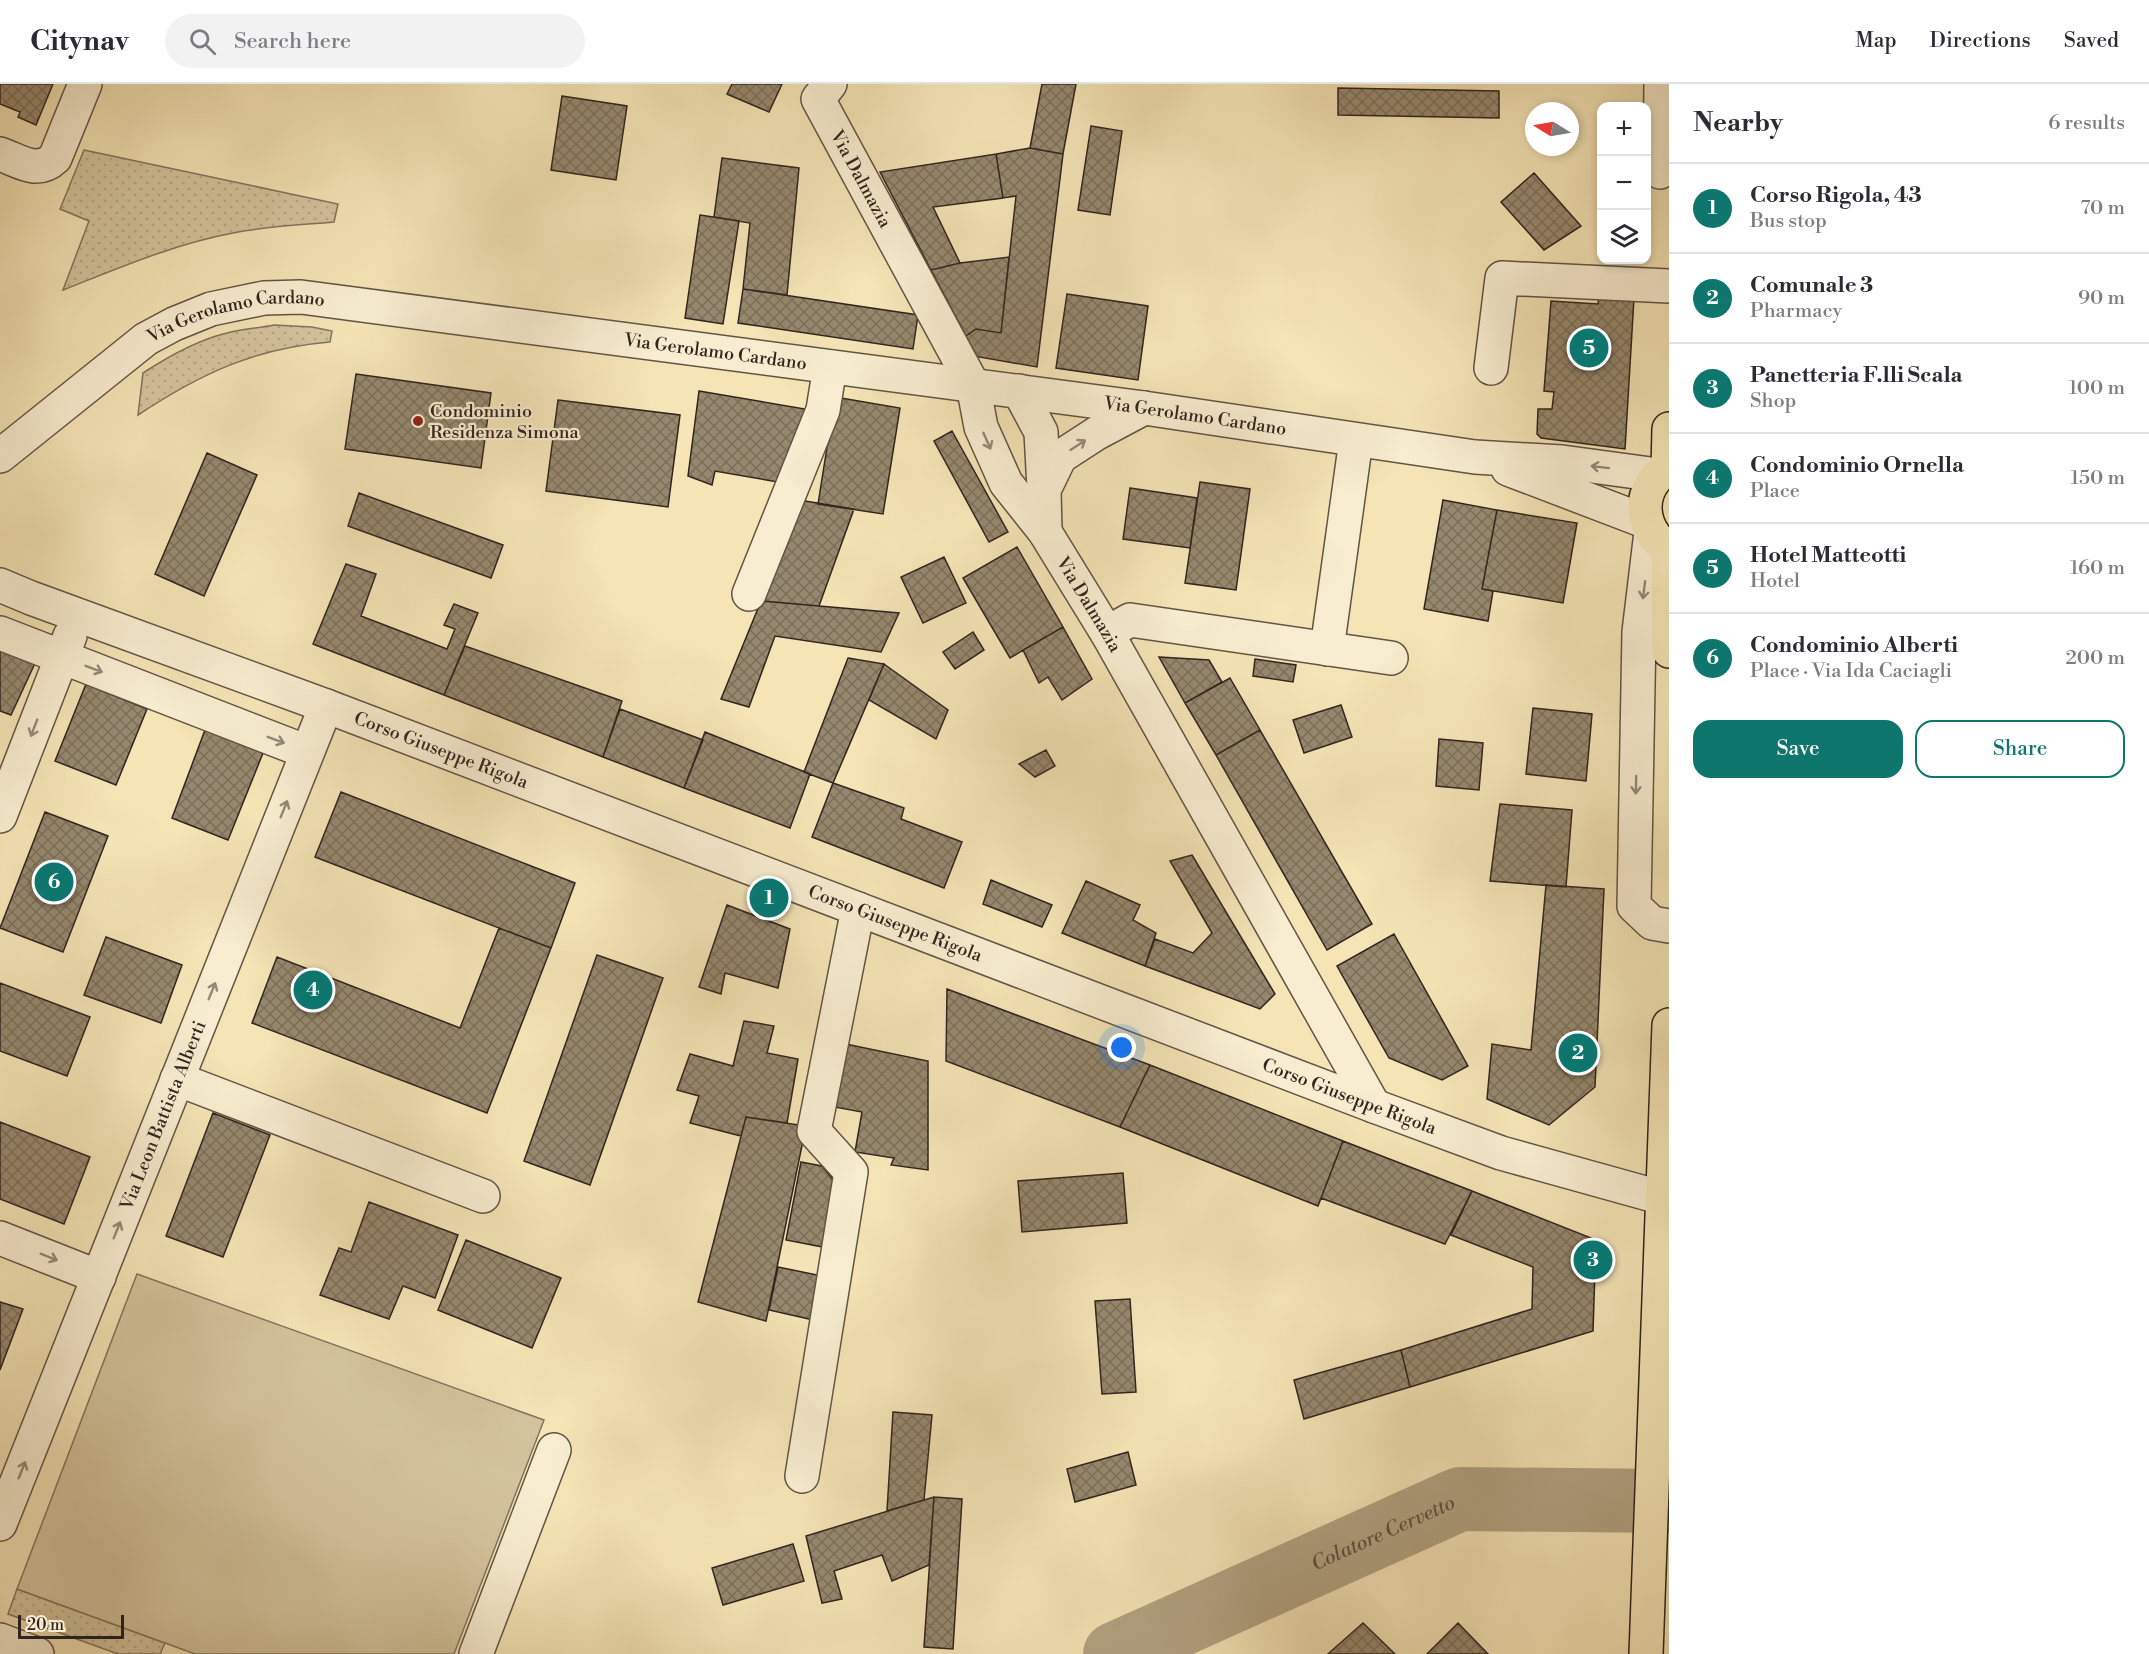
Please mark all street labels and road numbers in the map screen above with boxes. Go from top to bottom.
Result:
street label: Via Dalmazia [825,125,897,232]
street label: Via Gerolamo Cardano [142,285,326,348]
street label: Via Gerolamo Cardano [622,328,808,375]
street label: Via Gerolamo Cardano [1102,391,1288,440]
street label: Via Dalmazia [1051,552,1127,657]
street label: Corso Giuseppe Rigola [351,706,532,794]
street label: Corso Giuseppe Rigola [805,880,986,967]
street label: Via Leon Battista Alberti [114,1017,211,1214]
street label: Corso Giuseppe Rigola [1259,1053,1440,1140]

